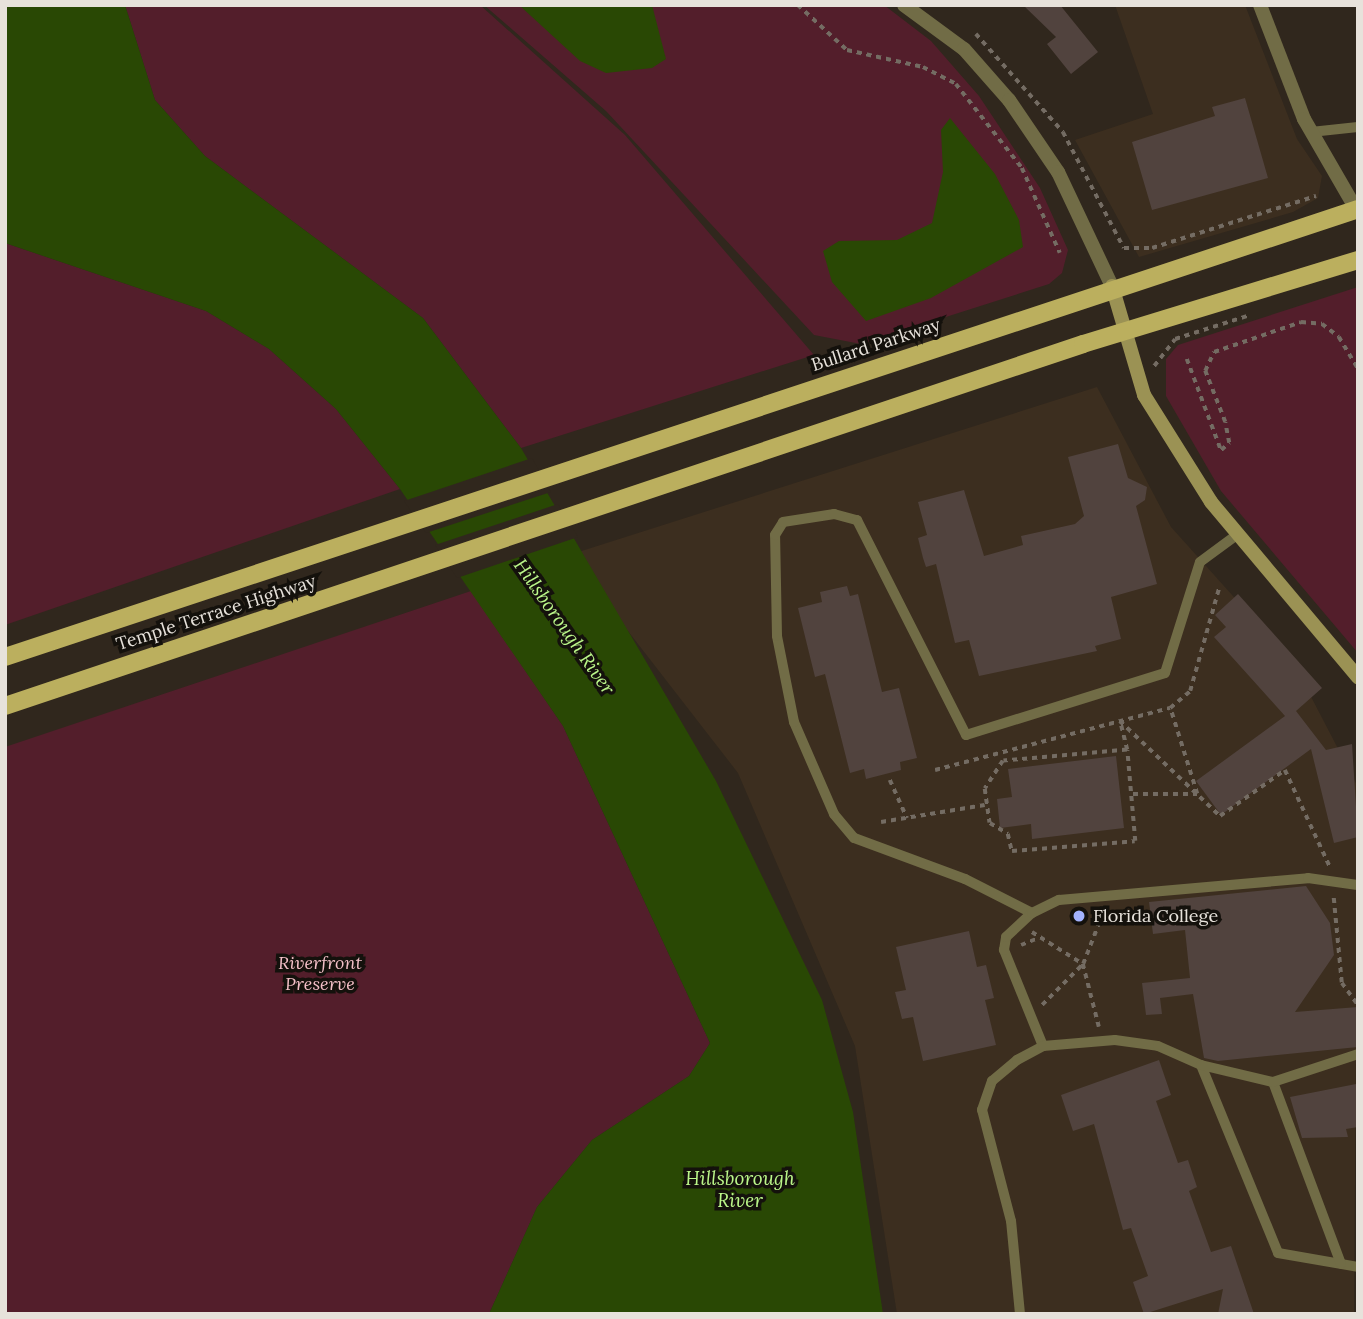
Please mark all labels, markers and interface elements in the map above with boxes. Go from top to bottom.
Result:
street label: Bullard Parkway [809,314,943,376]
water label: Hillsborough River [509,555,619,699]
street label: Temple Terrace Highway [113,570,319,656]
place label: Florida College [1093,905,1218,927]
marker: Florida College [1071,908,1087,924]
park label: Riverfront Preserve [278,953,362,996]
water label: Hillsborough River [685,1168,795,1212]

